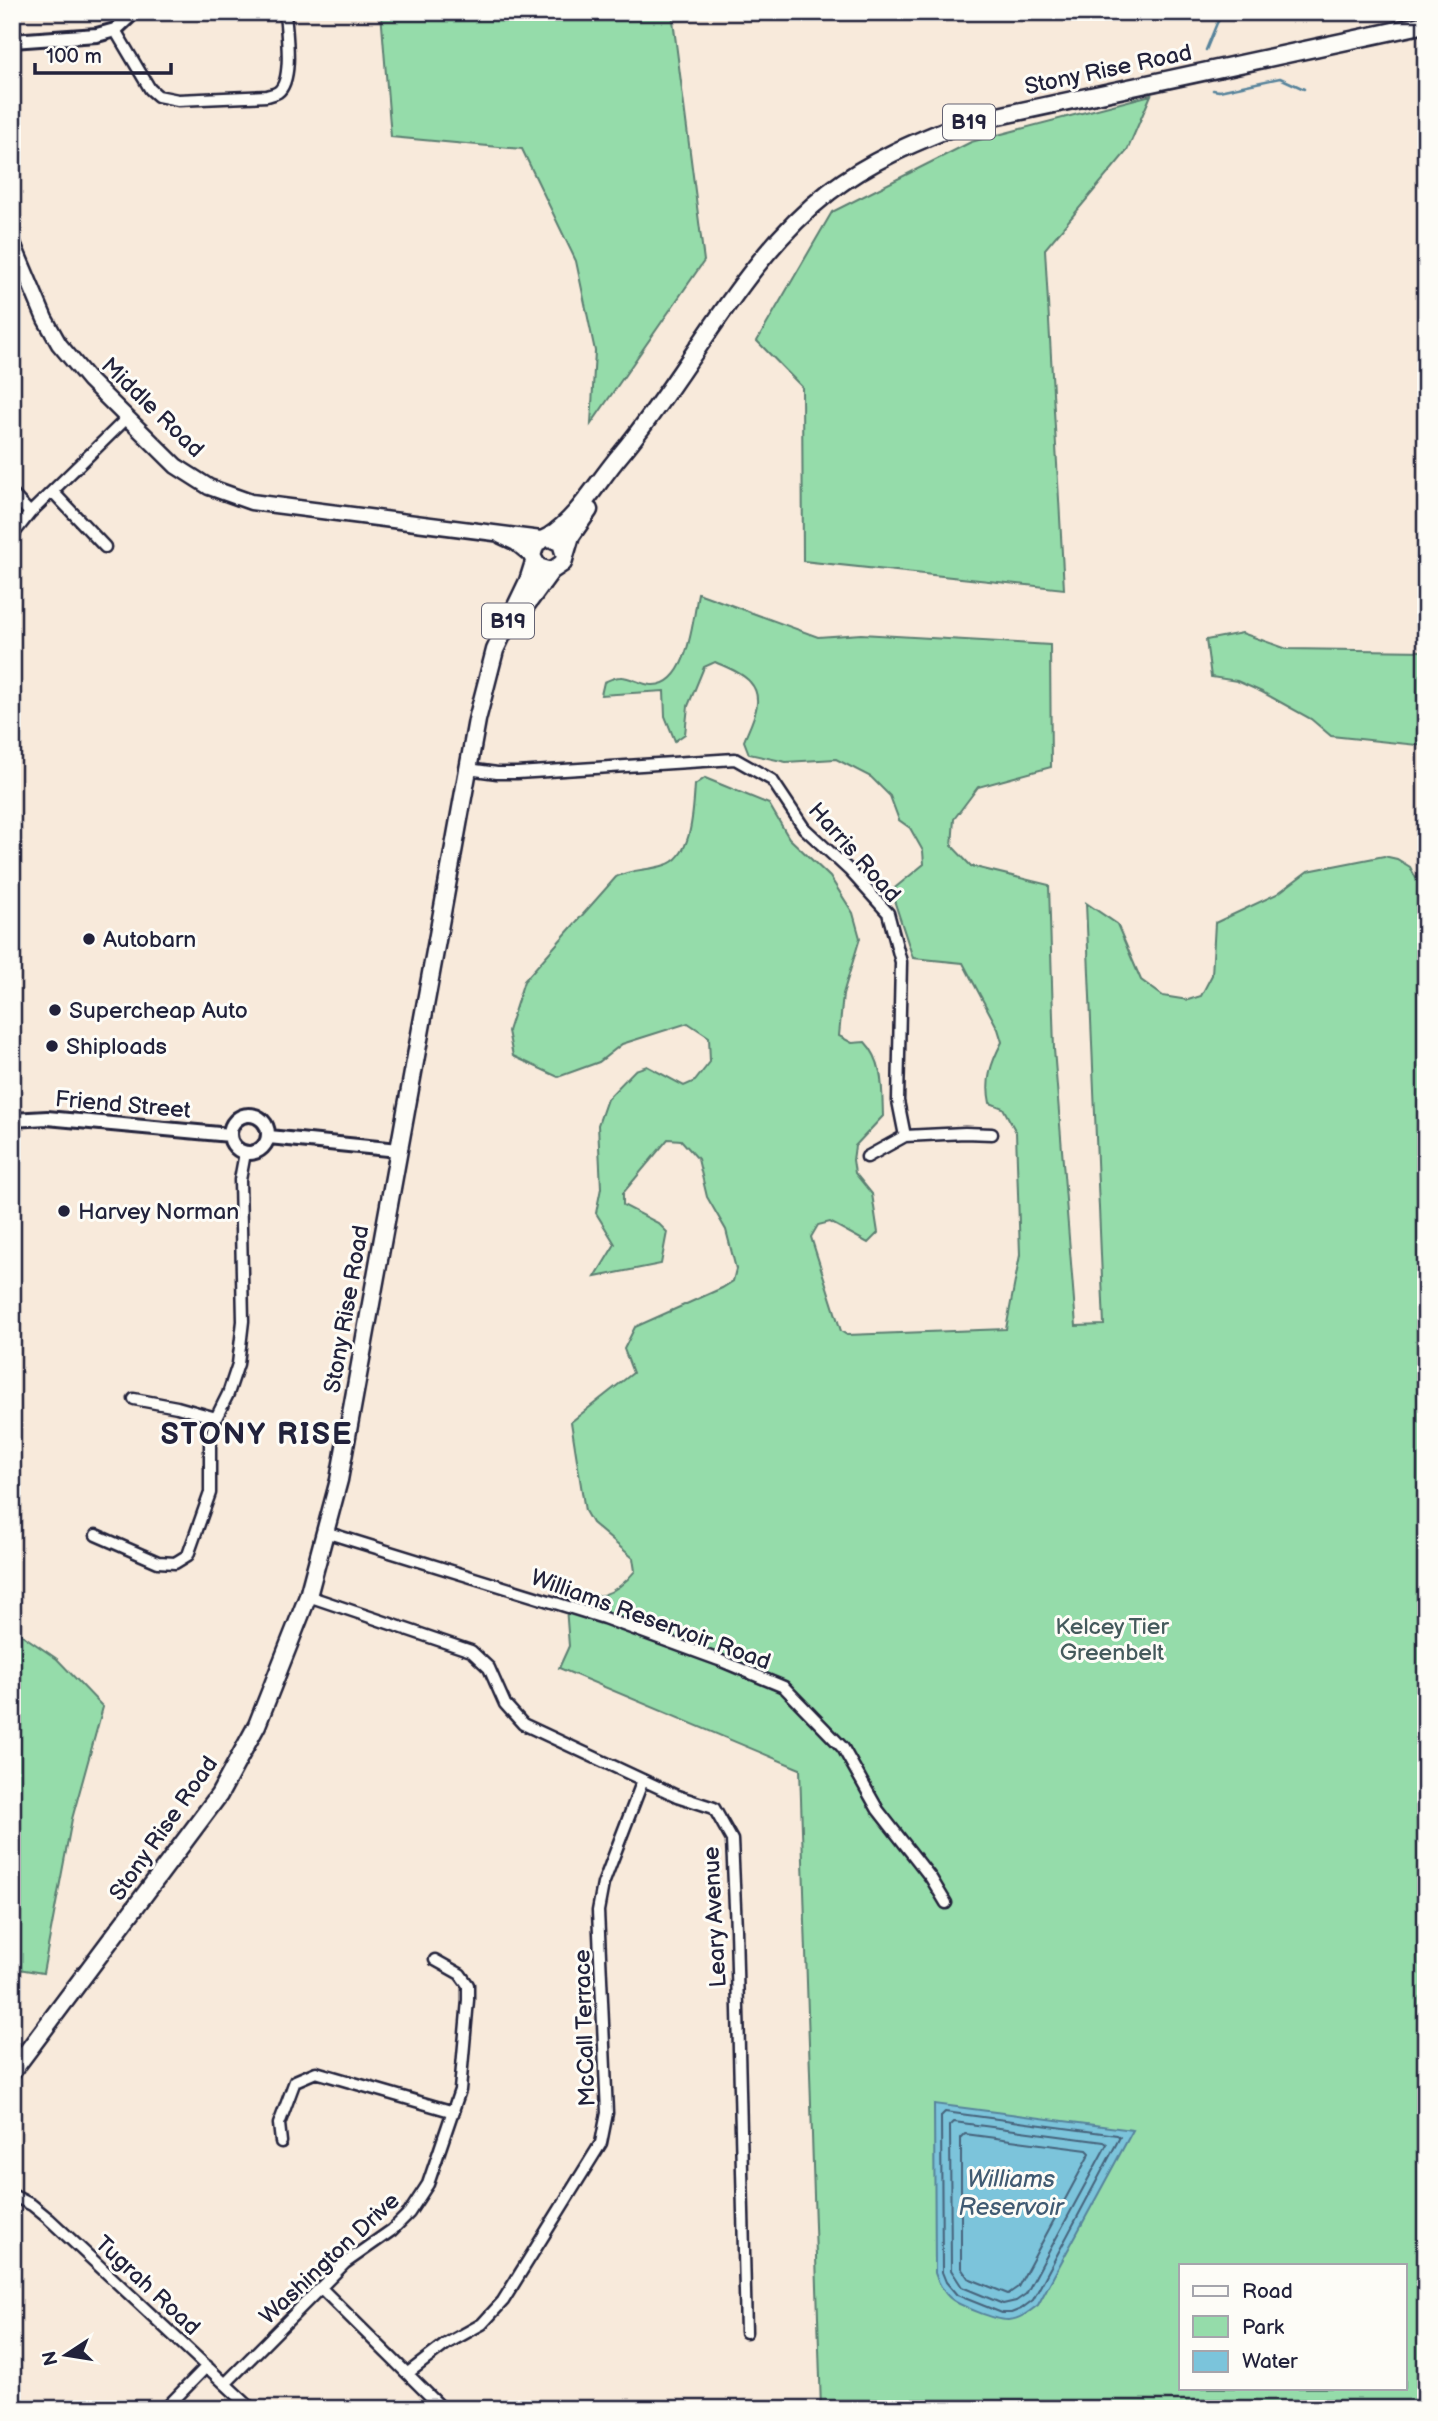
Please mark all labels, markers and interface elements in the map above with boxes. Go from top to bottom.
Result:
scale bar [35,32,172,76]
street label: Stony Rise Road [1022,39,1194,101]
text: 100 m [46,44,102,69]
road number: B19 [943,104,995,140]
street label: Middle Road [95,352,210,464]
road number: B19 [482,604,534,638]
street label: Harris Road [802,797,906,908]
place label: Autobarn [103,926,196,954]
marker: Autobarn [81,931,97,947]
place label: Supercheap Auto [69,997,248,1025]
marker: Supercheap Auto [47,1002,63,1018]
place label: Shiploads [66,1033,167,1061]
marker: Shiploads [44,1038,60,1054]
street label: Friend Street [54,1085,192,1125]
place label: Harvey Norman [78,1198,239,1226]
marker: Harvey Norman [56,1203,72,1219]
street label: Stony Rise Road [318,1223,376,1395]
district label: STONY RISE [161,1417,353,1453]
street label: Williams Reservoir Road [527,1563,774,1676]
park label: Kelcey Tier Greenbelt [1055,1613,1169,1667]
street label: Stony Rise Road [104,1751,224,1906]
street label: Leary Avenue [697,1846,733,1988]
street label: McCall Terrace [568,1949,602,2107]
water label: Williams Reservoir [959,2165,1066,2222]
street label: Washington Drive [254,2187,405,2331]
street label: Tugrah Road [89,2230,206,2342]
legend [1179,2264,1406,2390]
text: Road [1242,2279,1293,2304]
text: Park [1242,2315,1285,2340]
north arrow [32,2320,102,2390]
text: N [38,2349,64,2368]
text: Water [1242,2349,1298,2374]

